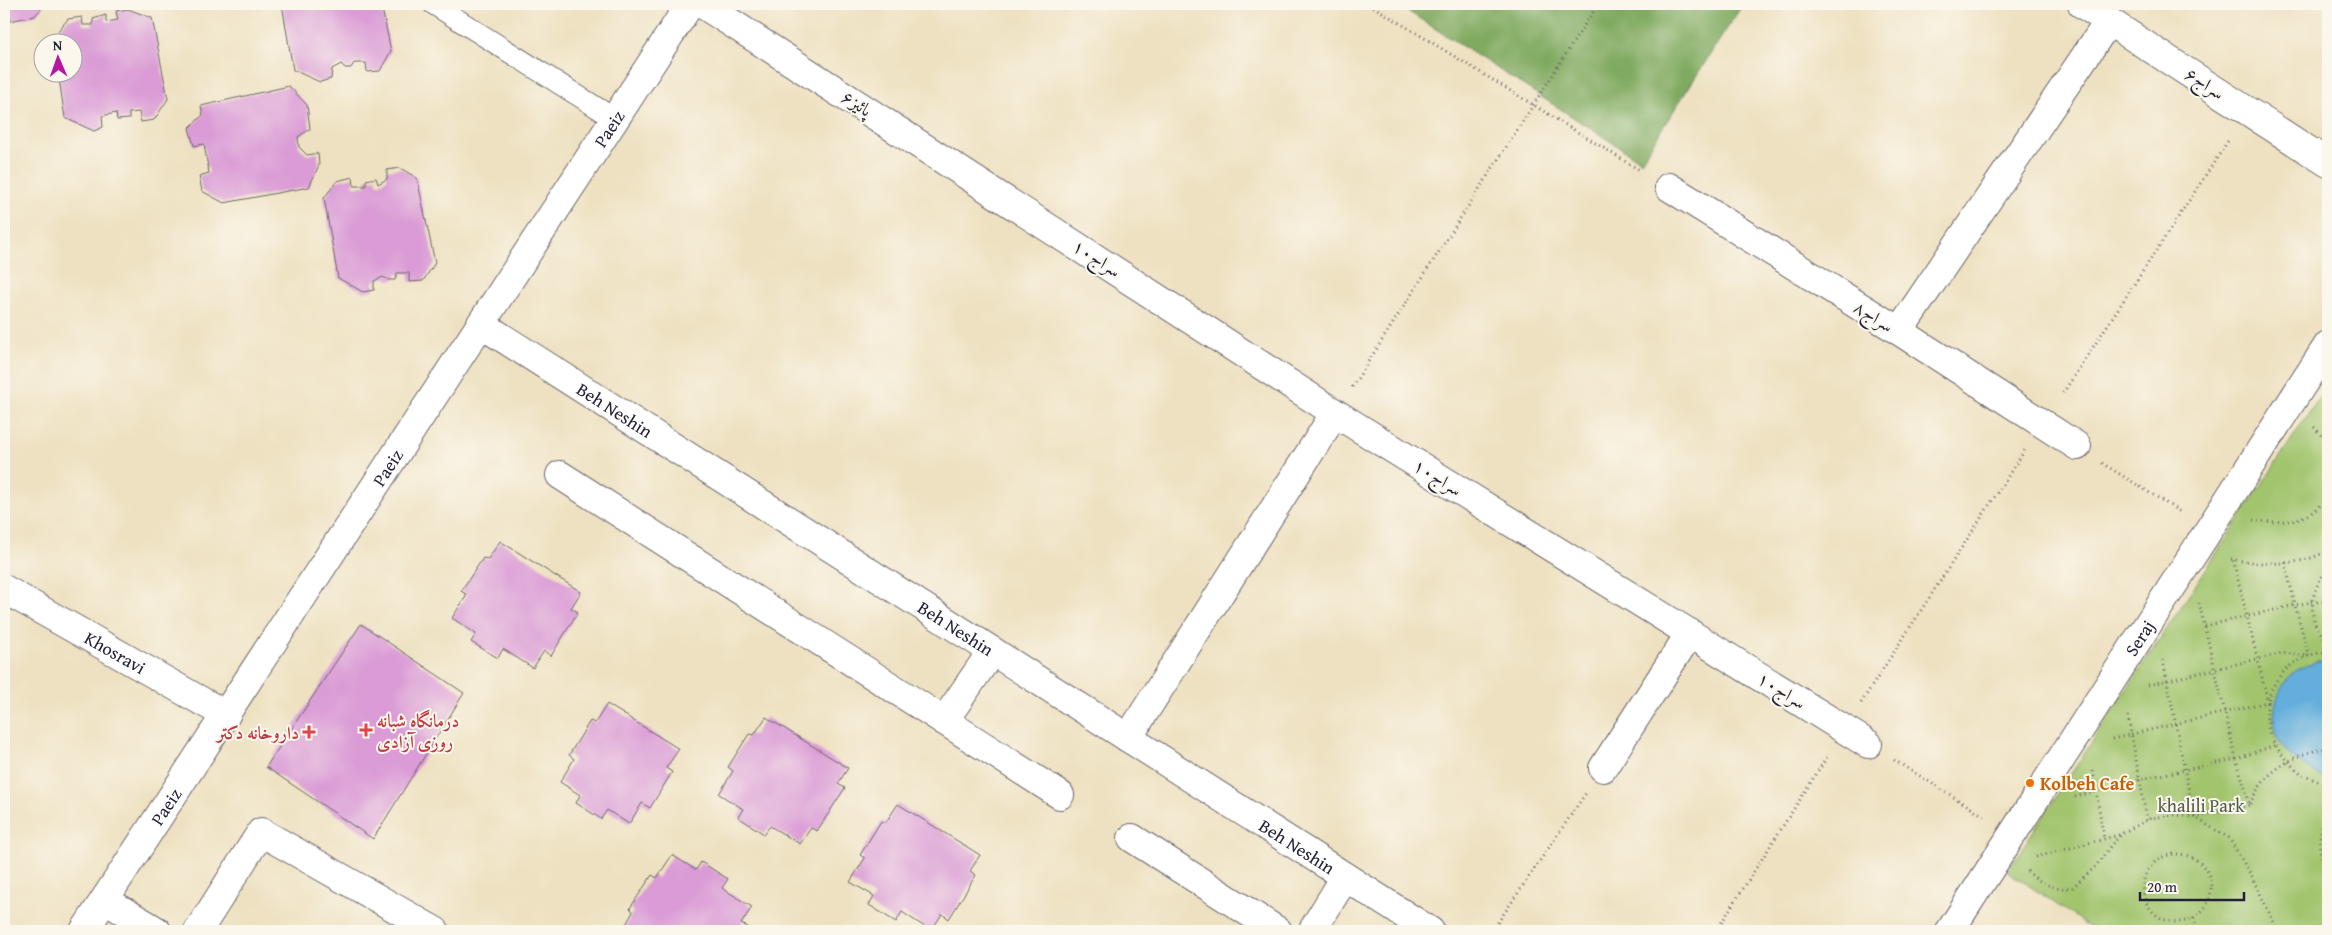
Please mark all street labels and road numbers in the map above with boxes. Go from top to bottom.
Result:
street label: سراج۶ [2178,60,2230,108]
street label: پائیز۶ [836,83,879,124]
street label: Paeiz [587,104,631,152]
street label: سراج۱۰ [1066,232,1127,286]
street label: سراج۸ [1847,293,1899,341]
street label: Beh Neshin [572,375,658,444]
street label: Paeiz [365,443,409,491]
street label: سراج۱۰ [1407,452,1468,505]
street label: Beh Neshin [913,594,999,662]
street label: Seraj [2118,614,2161,661]
street label: Khosravi [80,624,151,680]
street label: سراج۱۰ [1751,665,1812,718]
street label: Paeiz [143,782,188,830]
street label: Beh Neshin [1254,812,1341,881]

